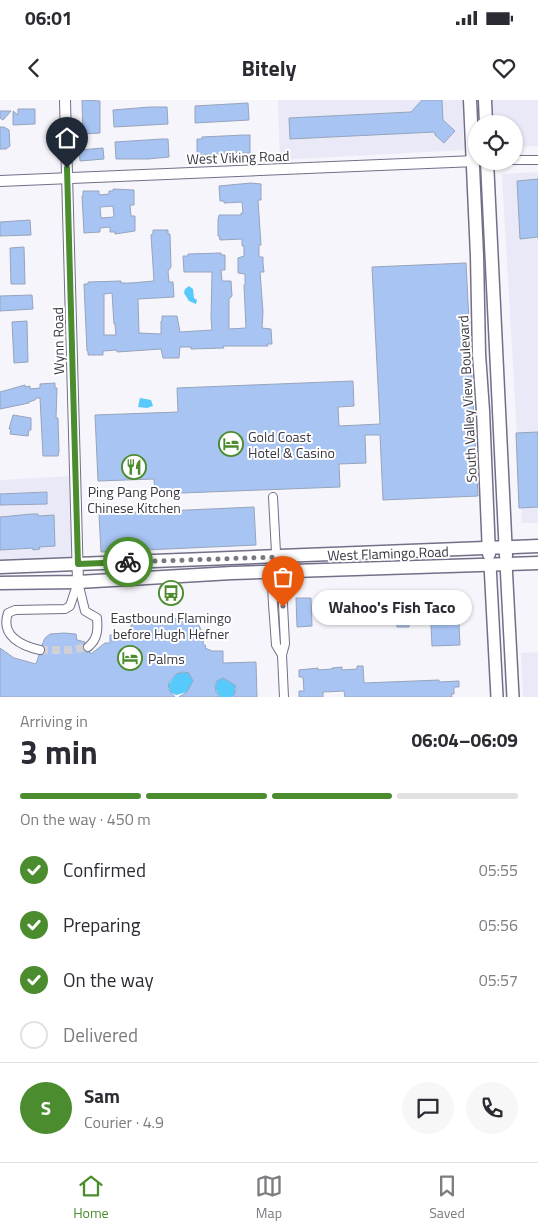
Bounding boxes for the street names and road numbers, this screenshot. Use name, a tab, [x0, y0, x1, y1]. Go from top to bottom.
street label: West Viking Road	[186, 145, 290, 169]
street label: Wynn Road	[47, 307, 69, 375]
street label: South Valley View Boulevard	[452, 315, 482, 483]
street label: West Flamingo Road	[327, 540, 449, 566]

